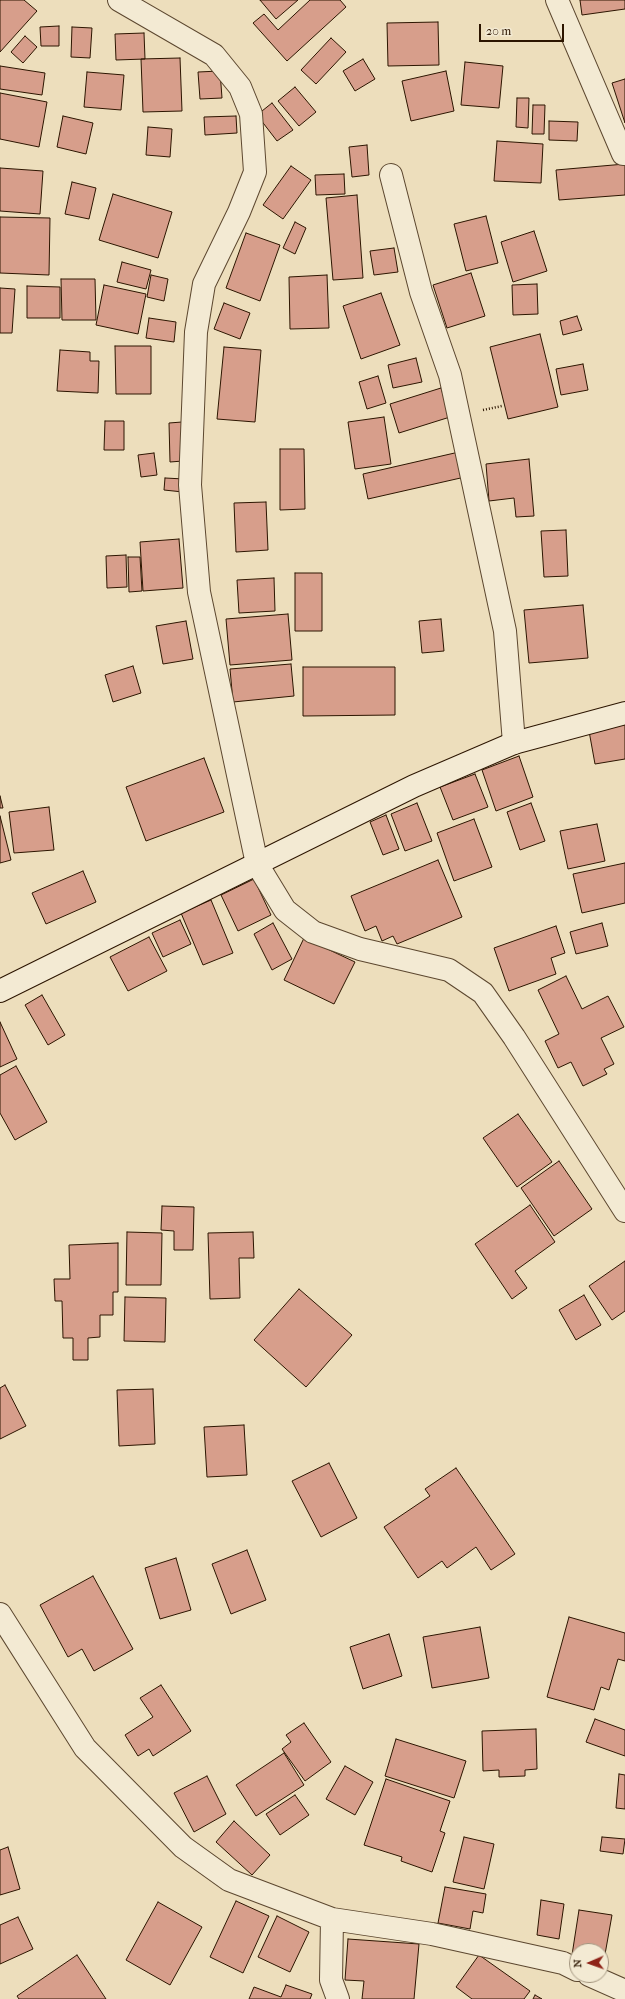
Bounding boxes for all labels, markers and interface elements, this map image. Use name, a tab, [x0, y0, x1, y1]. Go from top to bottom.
scale bar	[481, 16, 566, 42]
text: 20 m	[486, 24, 511, 38]
north arrow	[569, 1943, 609, 1983]
text: N	[571, 1959, 584, 1968]

